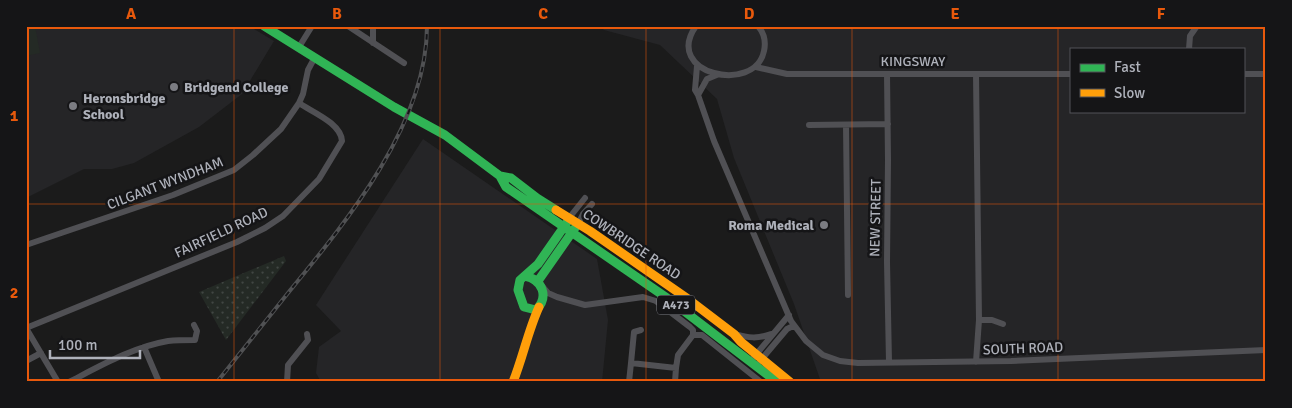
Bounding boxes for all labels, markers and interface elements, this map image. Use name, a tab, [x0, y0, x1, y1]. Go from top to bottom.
text: A	[126, 4, 137, 24]
text: B	[332, 4, 342, 24]
text: C	[538, 4, 548, 24]
text: D	[744, 4, 755, 24]
text: E	[950, 4, 960, 24]
text: F	[1157, 4, 1166, 24]
legend	[1070, 48, 1244, 112]
street label: KINGSWAY	[881, 53, 945, 70]
text: Fast	[1114, 58, 1141, 76]
place label: Bridgend College	[184, 79, 288, 96]
marker: Bridgend College	[168, 81, 180, 93]
text: Slow	[1114, 84, 1145, 102]
place label: Heronsbridge School	[83, 90, 166, 123]
marker: Heronsbridge School	[67, 100, 79, 112]
text: 1	[10, 106, 19, 126]
street label: CILGANT WYNDHAM	[105, 153, 226, 214]
street label: NEW STREET	[866, 179, 885, 257]
street label: FAIRFIELD ROAD	[172, 203, 271, 262]
street label: COWBRIDGE ROAD	[580, 205, 684, 283]
place label: Roma Medical	[728, 217, 815, 234]
marker: Roma Medical	[818, 219, 830, 231]
text: 2	[10, 283, 18, 303]
road number: A473	[657, 296, 695, 314]
scale bar	[50, 328, 140, 360]
text: 100 m	[58, 336, 98, 354]
street label: SOUTH ROAD	[982, 339, 1064, 358]

